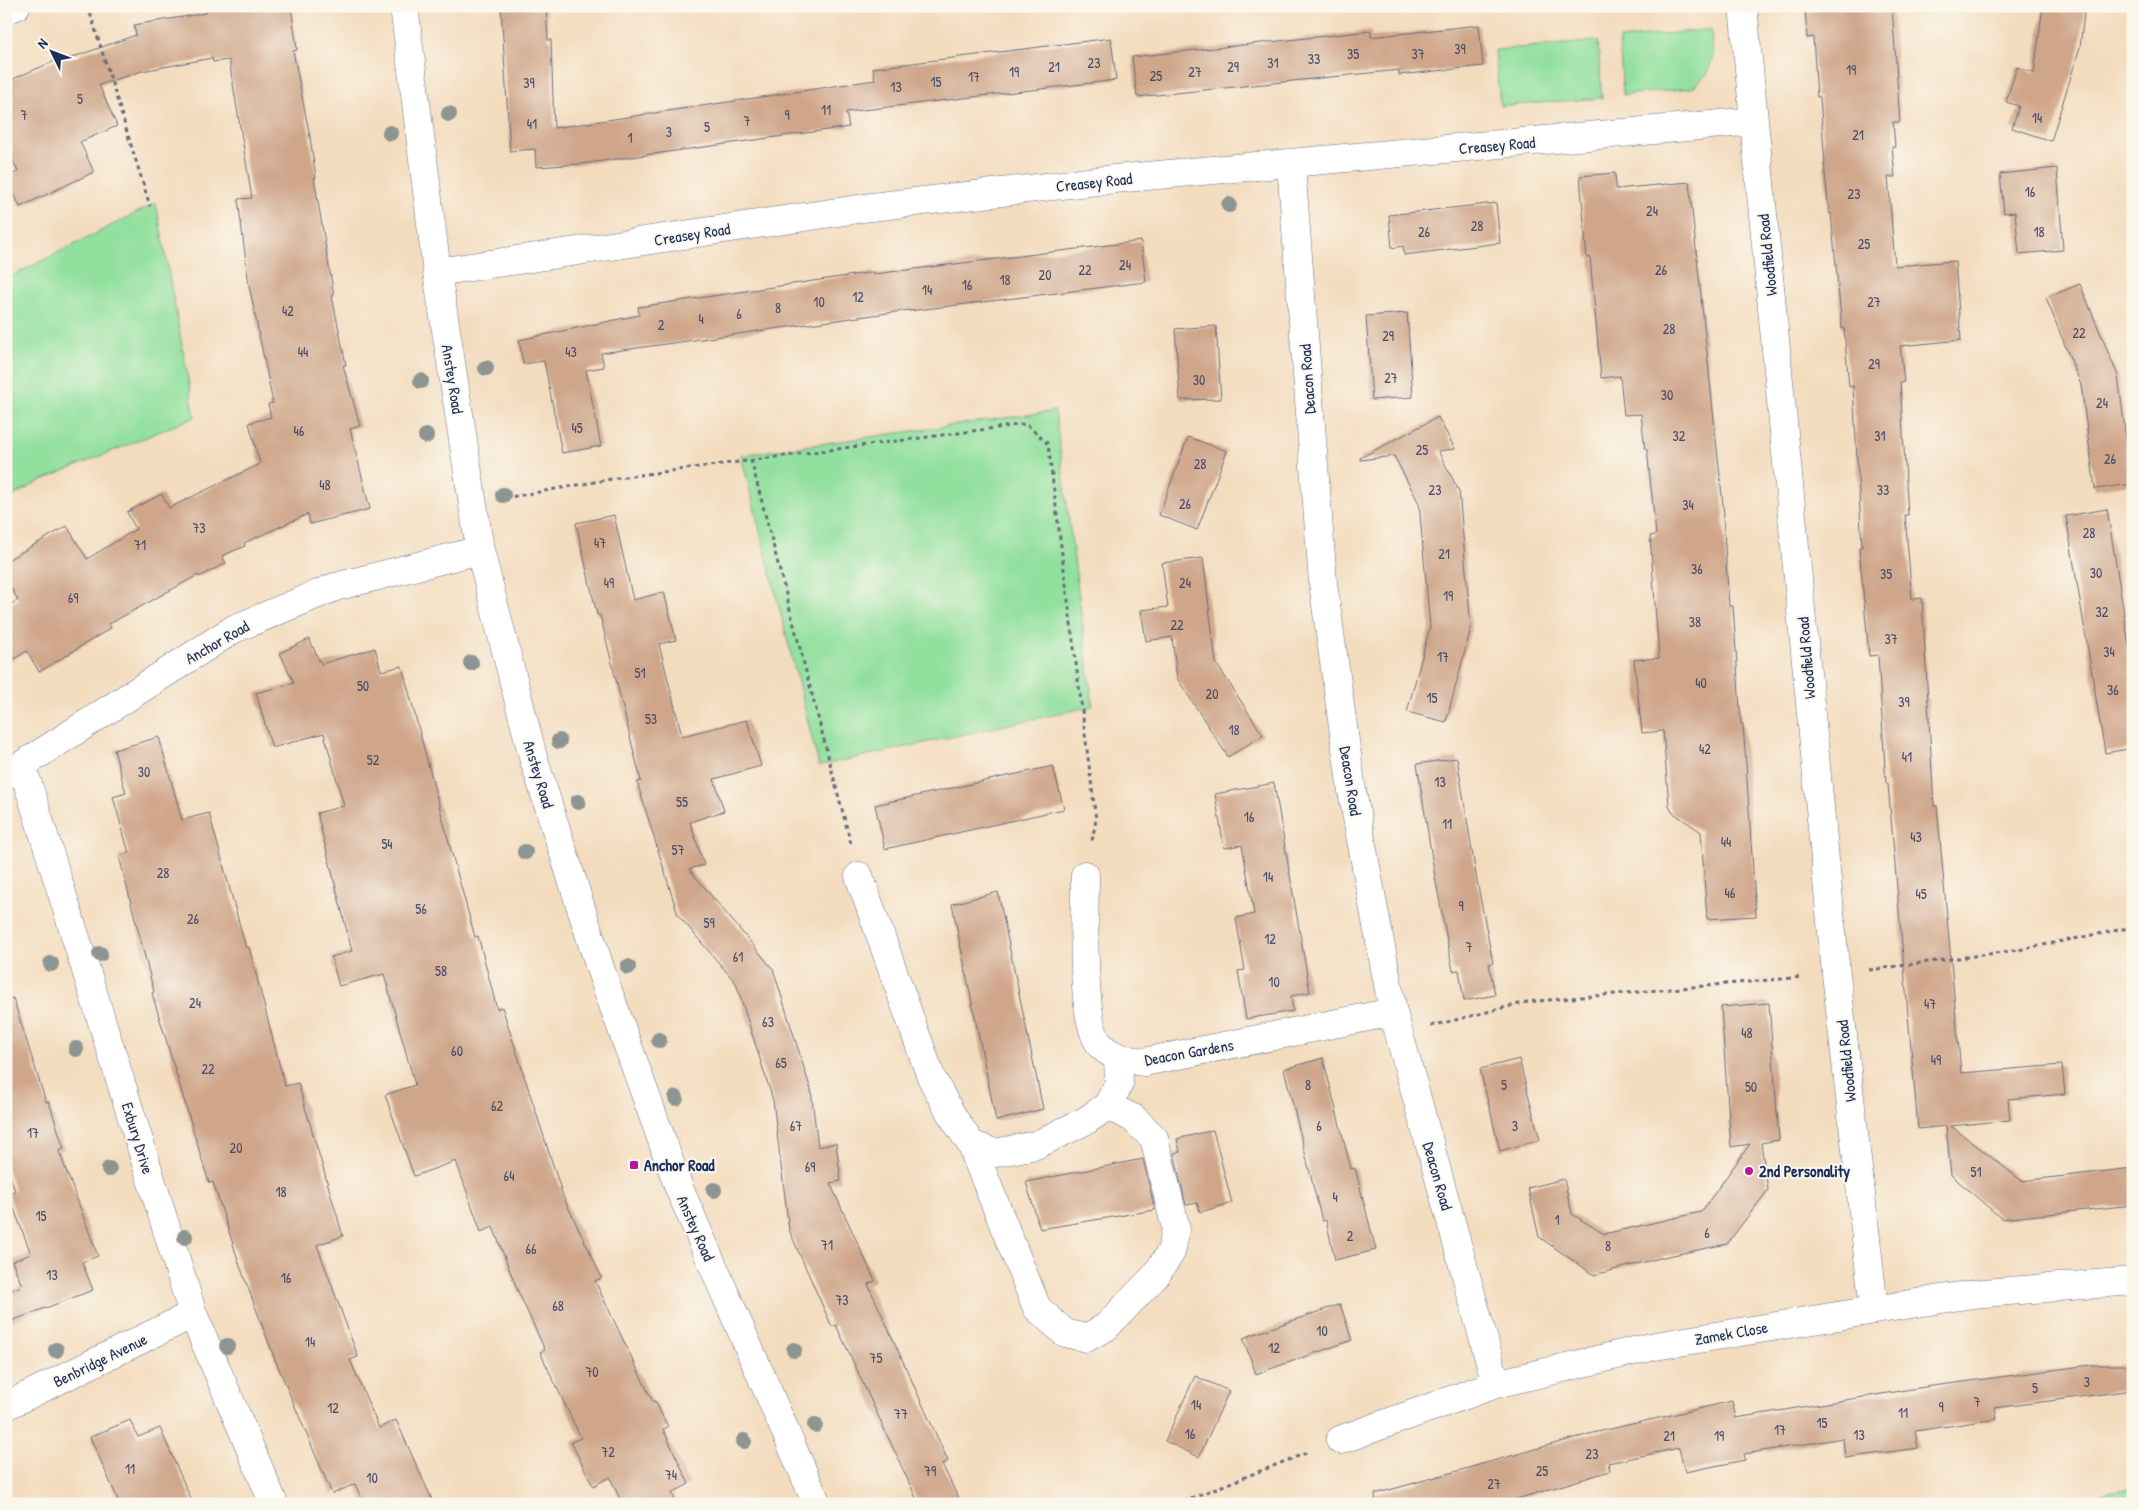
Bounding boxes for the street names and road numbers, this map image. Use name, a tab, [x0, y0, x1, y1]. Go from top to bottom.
street label: Creasey Road	[1458, 131, 1536, 159]
street label: Creasey Road	[1055, 167, 1133, 197]
street label: Woodfield Road	[1752, 213, 1782, 297]
street label: Creasey Road	[652, 217, 732, 251]
street label: Anstey Road	[437, 343, 469, 415]
street label: Deacon Road	[1294, 343, 1320, 415]
street label: Anchor Road	[181, 615, 253, 669]
street label: Woodfield Road	[1791, 616, 1821, 700]
street label: Anstey Road	[518, 737, 560, 811]
street label: Deacon Road	[1335, 745, 1367, 817]
street label: Woodfield Road	[1831, 1019, 1861, 1103]
street label: Deacon Gardens	[1143, 1033, 1235, 1071]
street label: Exbury Drive	[117, 1099, 160, 1177]
street label: Deacon Road	[1418, 1139, 1458, 1213]
street label: Anstey Road	[672, 1192, 720, 1264]
street label: Zamek Close	[1693, 1316, 1770, 1350]
street label: Benbridge Avenue	[49, 1327, 151, 1392]

